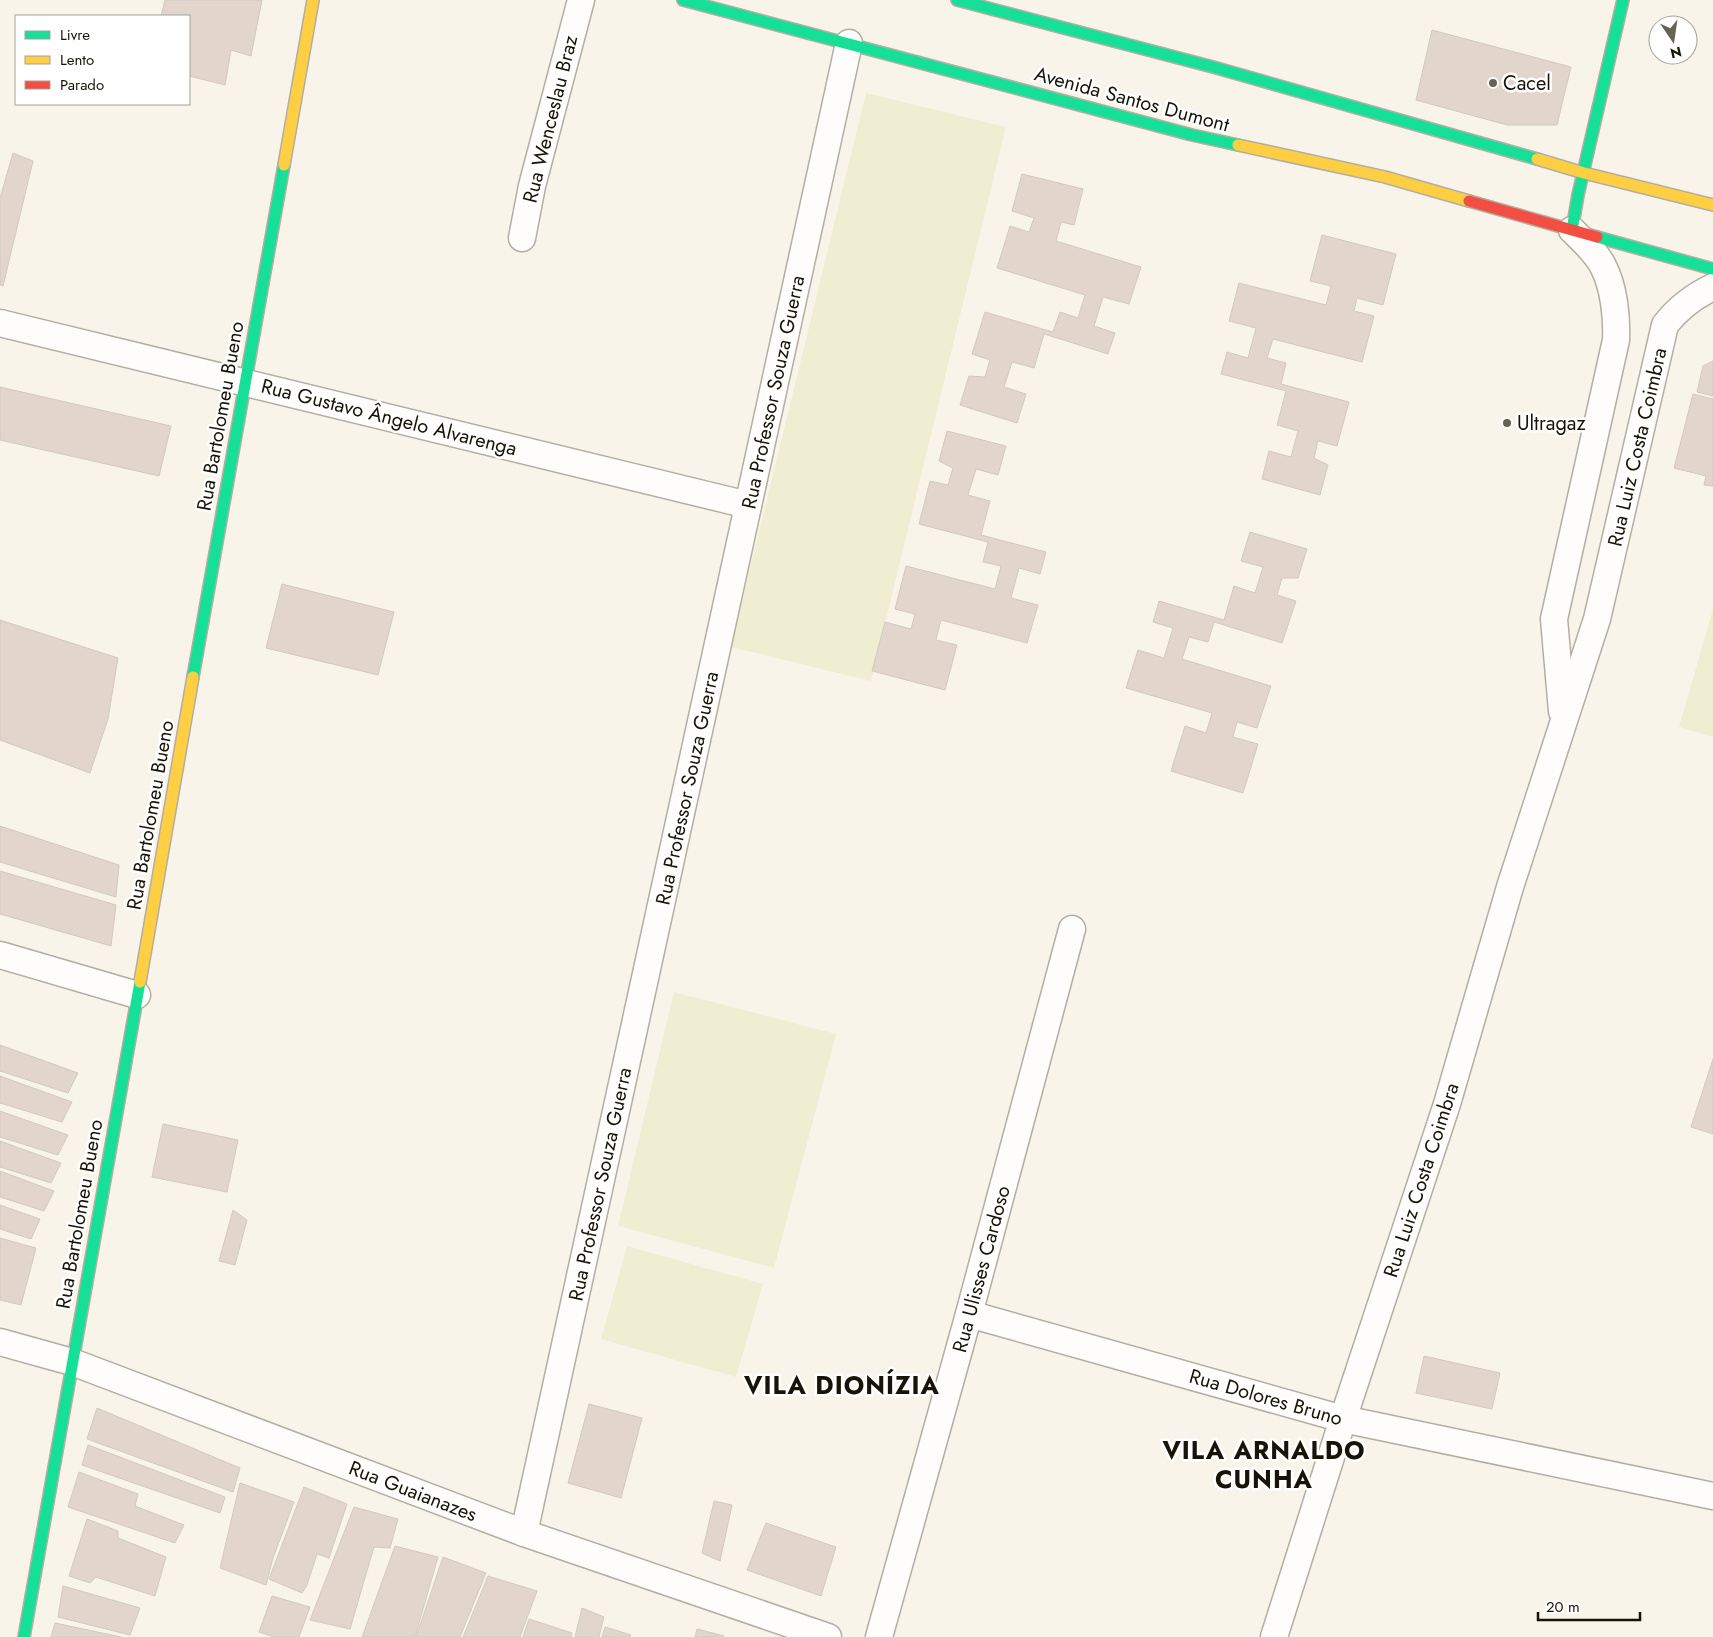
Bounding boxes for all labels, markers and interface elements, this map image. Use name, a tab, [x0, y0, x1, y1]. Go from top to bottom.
legend	[15, 15, 190, 105]
north arrow	[1648, 15, 1698, 65]
text: Livre	[60, 24, 90, 46]
street label: Rua Wenceslau Braz	[516, 32, 585, 206]
text: N	[1668, 42, 1684, 64]
text: Lento	[60, 49, 94, 71]
street label: Avenida Santos Dumont	[1031, 60, 1233, 139]
place label: Cacel	[1503, 69, 1551, 98]
text: Parado	[60, 74, 104, 96]
marker: Cacel	[1487, 77, 1499, 89]
street label: Rua Professor Souza Guerra	[735, 273, 812, 512]
street label: Rua Bartolomeu Bueno	[190, 319, 251, 513]
street label: Rua Luiz Costa Coimbra	[1600, 345, 1674, 549]
street label: Rua Gustavo Ângelo Alvarenga	[258, 372, 520, 463]
place label: Ultragaz	[1517, 409, 1586, 438]
marker: Ultragaz	[1501, 417, 1513, 429]
street label: Rua Professor Souza Guerra	[649, 669, 726, 908]
street label: Rua Bartolomeu Bueno	[120, 718, 181, 912]
street label: Rua Professor Souza Guerra	[562, 1065, 639, 1304]
street label: Rua Luiz Costa Coimbra	[1376, 1079, 1467, 1281]
street label: Rua Bartolomeu Bueno	[49, 1117, 110, 1311]
street label: Rua Ulisses Cardoso	[945, 1182, 1018, 1356]
street label: Rua Dolores Bruno	[1186, 1362, 1346, 1433]
district label: VILA DIONÍZIA	[743, 1367, 940, 1403]
district label: VILA ARNALDO CUNHA	[1161, 1432, 1366, 1497]
street label: Rua Guaianazes	[345, 1454, 481, 1529]
scale bar	[1538, 1590, 1640, 1622]
text: 20 m	[1546, 1596, 1580, 1618]

